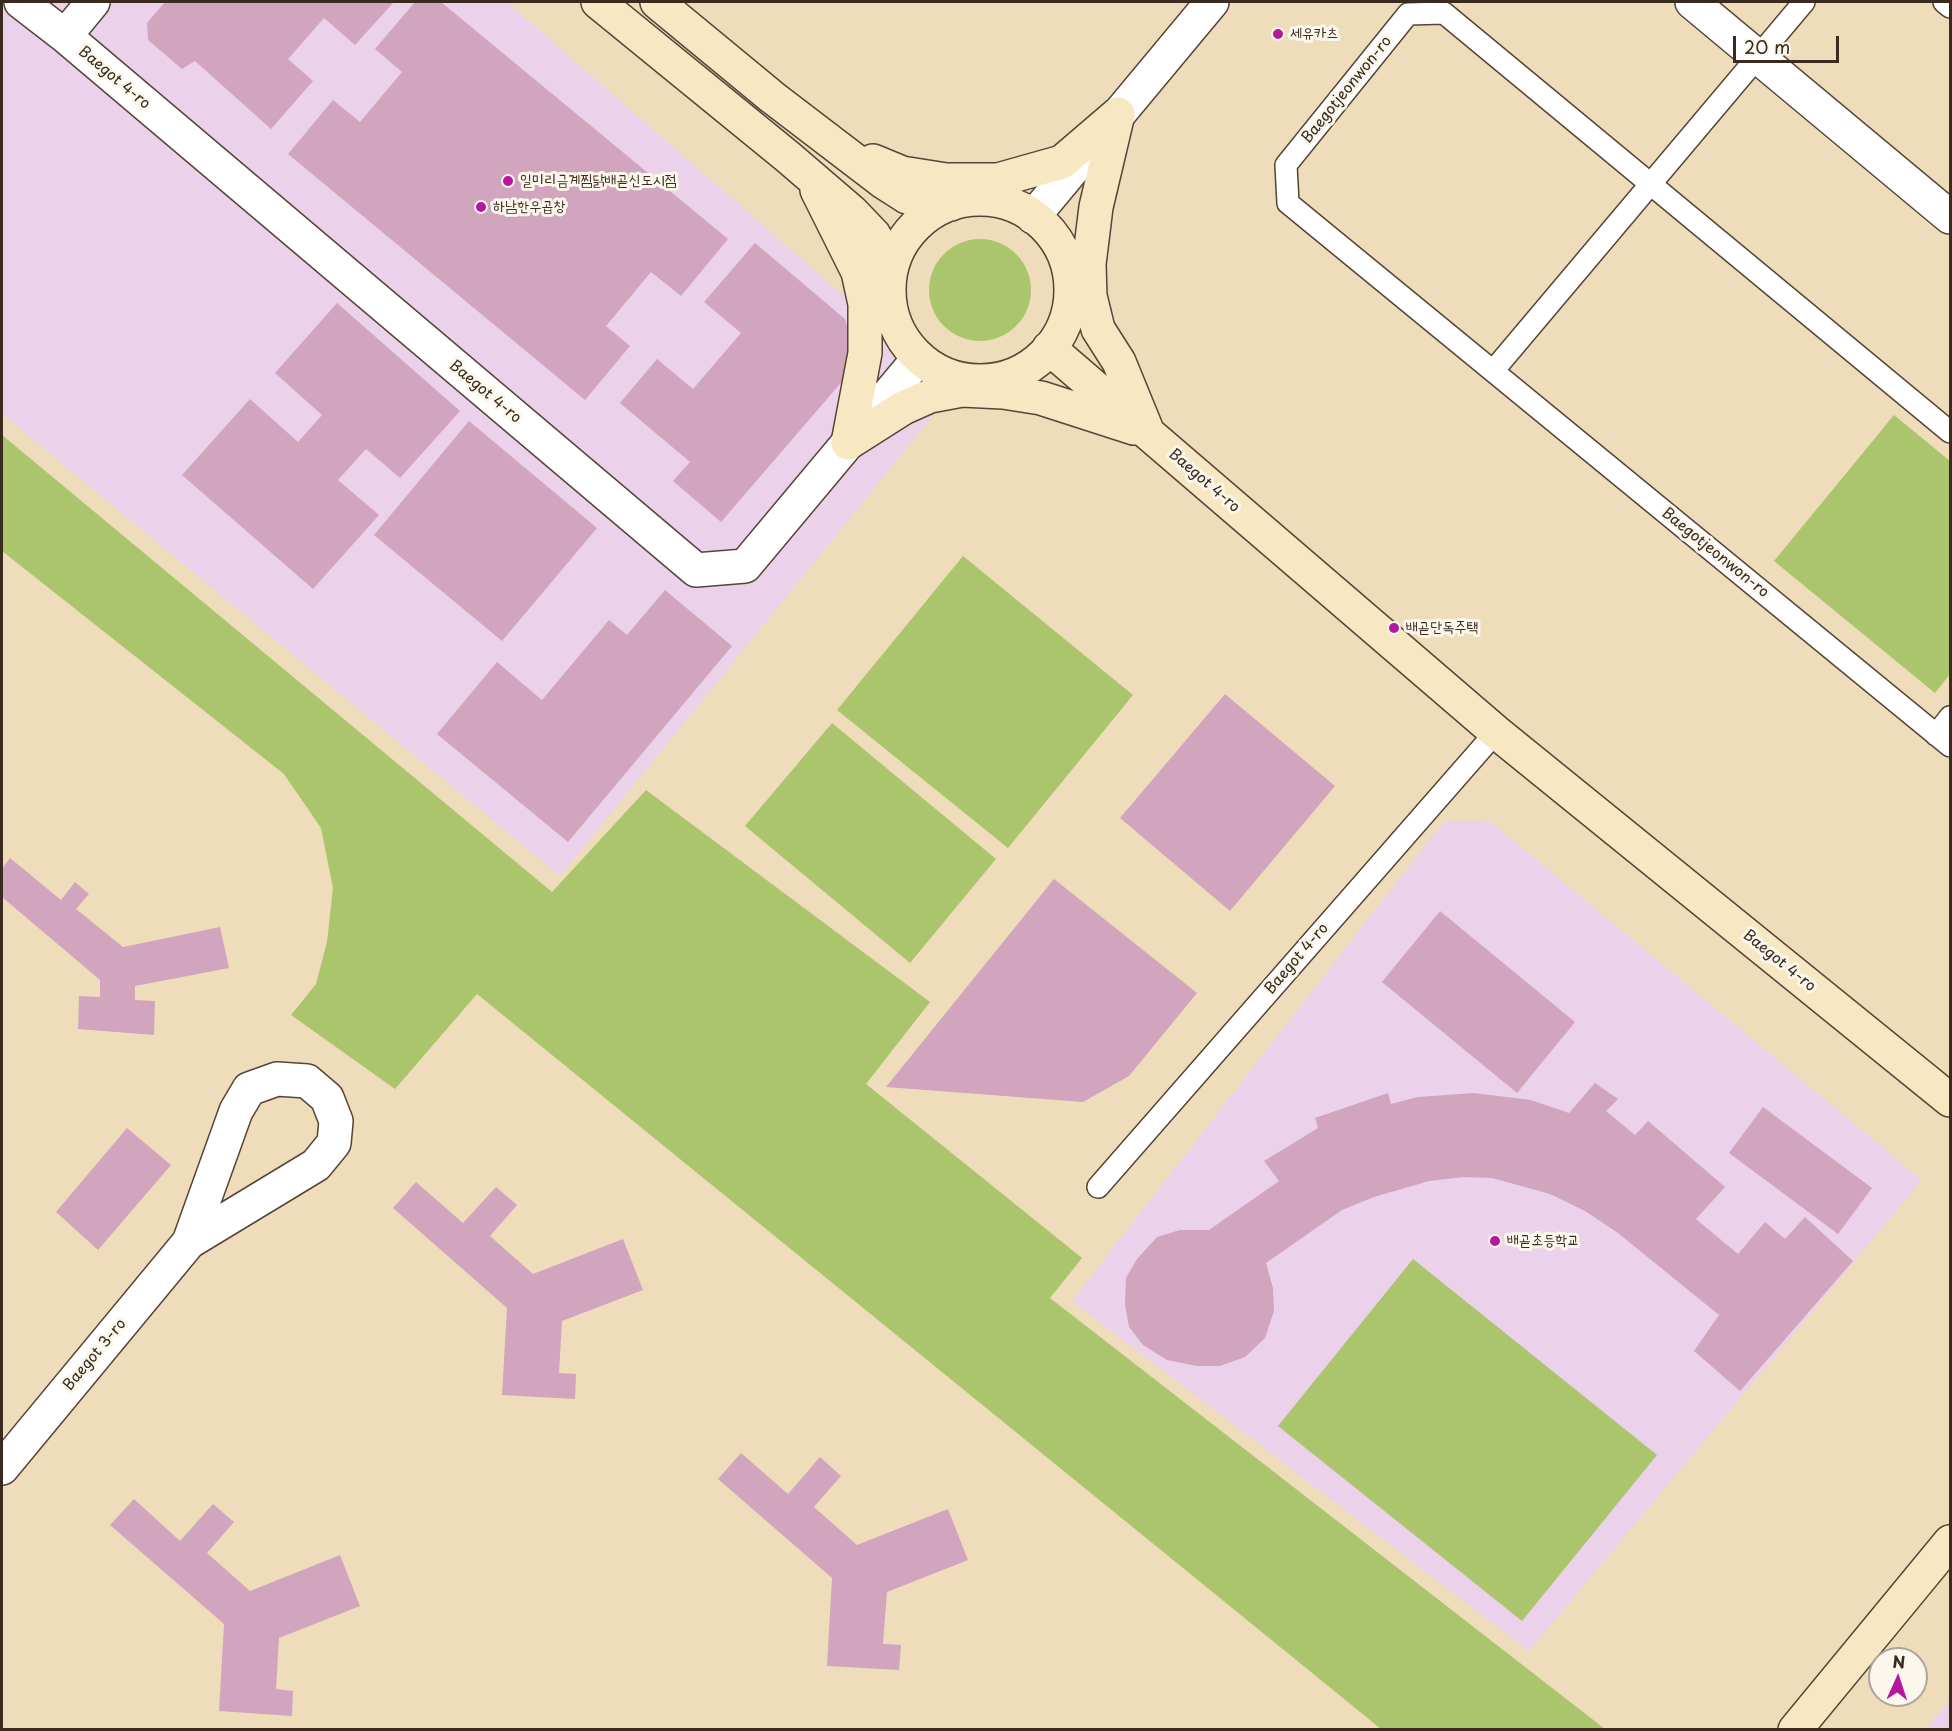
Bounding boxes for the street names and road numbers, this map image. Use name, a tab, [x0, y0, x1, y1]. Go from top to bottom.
street label: Baegotjeonwon-ro	[1298, 33, 1396, 147]
street label: Baegot 4-ro	[74, 43, 154, 113]
street label: Baegot 4-ro	[445, 357, 525, 427]
street label: Baegot 4-ro	[1165, 445, 1243, 517]
street label: Baegotjeonwon-ro	[1658, 504, 1772, 602]
street label: Baegot 4-ro	[1261, 920, 1333, 998]
street label: Baegot 4-ro	[1739, 926, 1819, 996]
street label: Baegot 3-ro	[60, 1315, 130, 1395]

